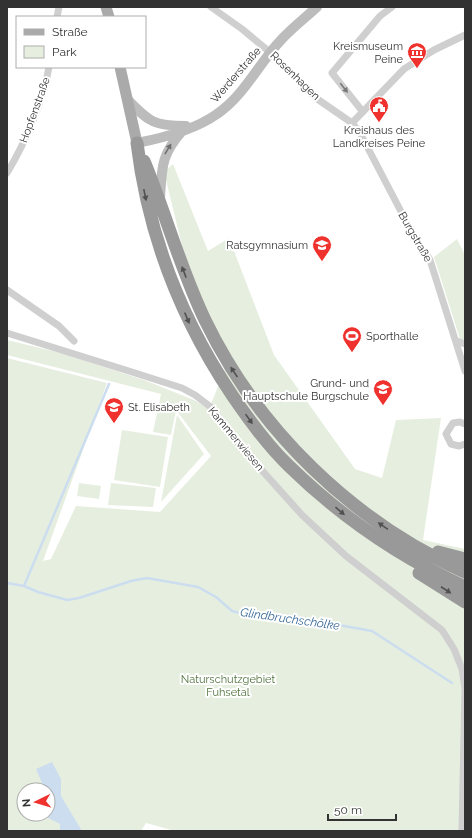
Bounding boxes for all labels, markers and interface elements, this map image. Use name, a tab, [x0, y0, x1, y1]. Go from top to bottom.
legend	[16, 16, 146, 68]
text: Straße	[52, 25, 88, 39]
place label: Kreismuseum Peine	[333, 40, 404, 66]
museum icon: Kreismuseum Peine	[406, 41, 428, 69]
street label: Werderstraße	[208, 44, 264, 105]
text: Park	[52, 45, 77, 59]
street label: Rosenhagen	[268, 49, 322, 103]
street label: Hopfenstraße	[17, 75, 53, 145]
one-way arrow	[340, 83, 348, 94]
public building icon: Kreishaus des Landkreises Peine	[368, 95, 390, 123]
place label: Kreishaus des Landkreises Peine	[333, 124, 426, 150]
one-way arrow	[165, 143, 172, 155]
one-way arrow	[143, 189, 149, 201]
street label: Burgstraße	[395, 210, 435, 265]
school or university icon: Ratsgymnasium	[311, 234, 333, 262]
place label: Ratsgymnasium	[226, 239, 308, 252]
one-way arrow	[180, 265, 186, 277]
one-way arrow	[185, 312, 191, 324]
sports icon: Sporthalle	[341, 325, 363, 353]
place label: Sporthalle	[366, 330, 419, 343]
one-way arrow	[231, 366, 238, 378]
place label: Grund- und Hauptschule Burgschule	[243, 377, 370, 403]
school or university icon: Grund- und Hauptschule Burgschule	[372, 378, 394, 406]
school or university icon: St. Elisabeth	[103, 396, 125, 424]
place label: St. Elisabeth	[128, 401, 190, 414]
street label: Kammerwiesen	[205, 404, 267, 474]
one-way arrow	[245, 414, 253, 424]
one-way arrow	[335, 506, 345, 515]
one-way arrow	[378, 522, 389, 530]
one-way arrow	[441, 586, 452, 594]
water label: Glindbruchschölke	[239, 605, 341, 633]
park label: Naturschutzgebiet Fuhsetal	[181, 673, 275, 699]
north arrow	[16, 782, 56, 822]
scale bar	[328, 796, 396, 822]
text: N	[20, 798, 33, 808]
text: 50 m	[334, 803, 362, 817]

